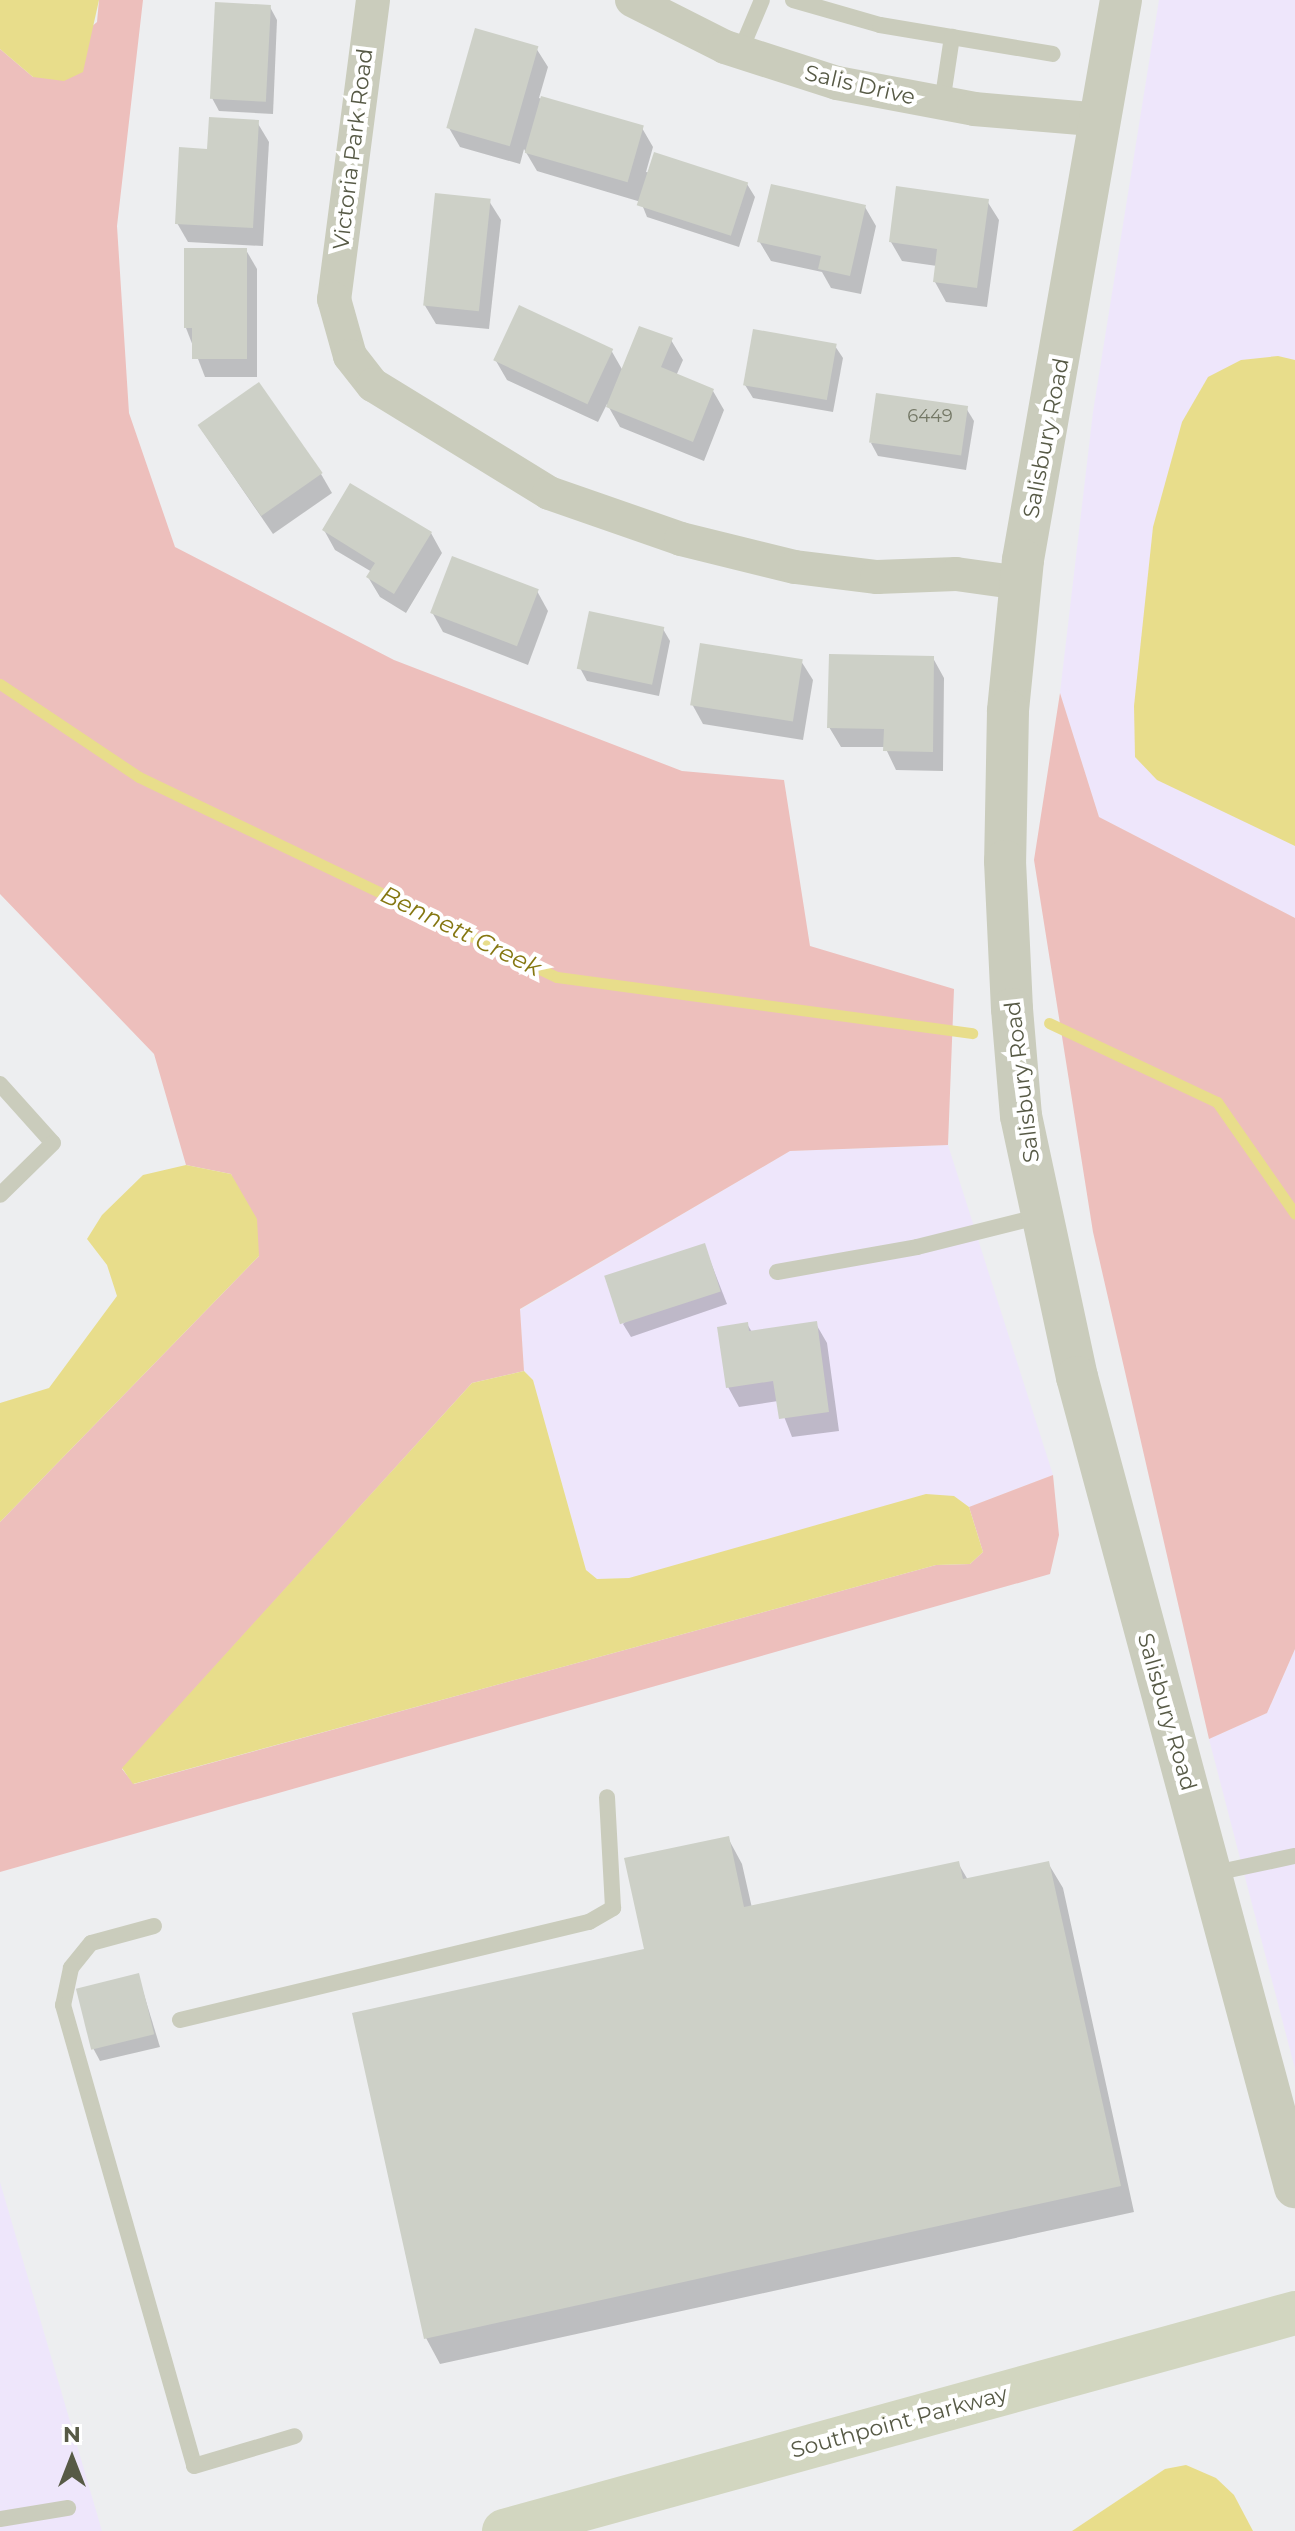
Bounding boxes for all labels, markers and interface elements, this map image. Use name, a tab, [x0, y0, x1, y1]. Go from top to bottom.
street label: Victoria Park Road	[328, 47, 378, 251]
street label: Salis Drive	[802, 59, 918, 111]
street label: Salisbury Road	[1018, 356, 1074, 520]
house number: 6449	[907, 405, 953, 427]
water label: Bennett Creek	[376, 880, 546, 982]
street label: Salisbury Road	[999, 1000, 1045, 1164]
street label: Salisbury Road	[1132, 1630, 1202, 1794]
street label: Southpoint Parkway	[788, 2380, 1010, 2464]
north arrow	[32, 2419, 112, 2499]
text: N	[63, 2421, 81, 2448]

